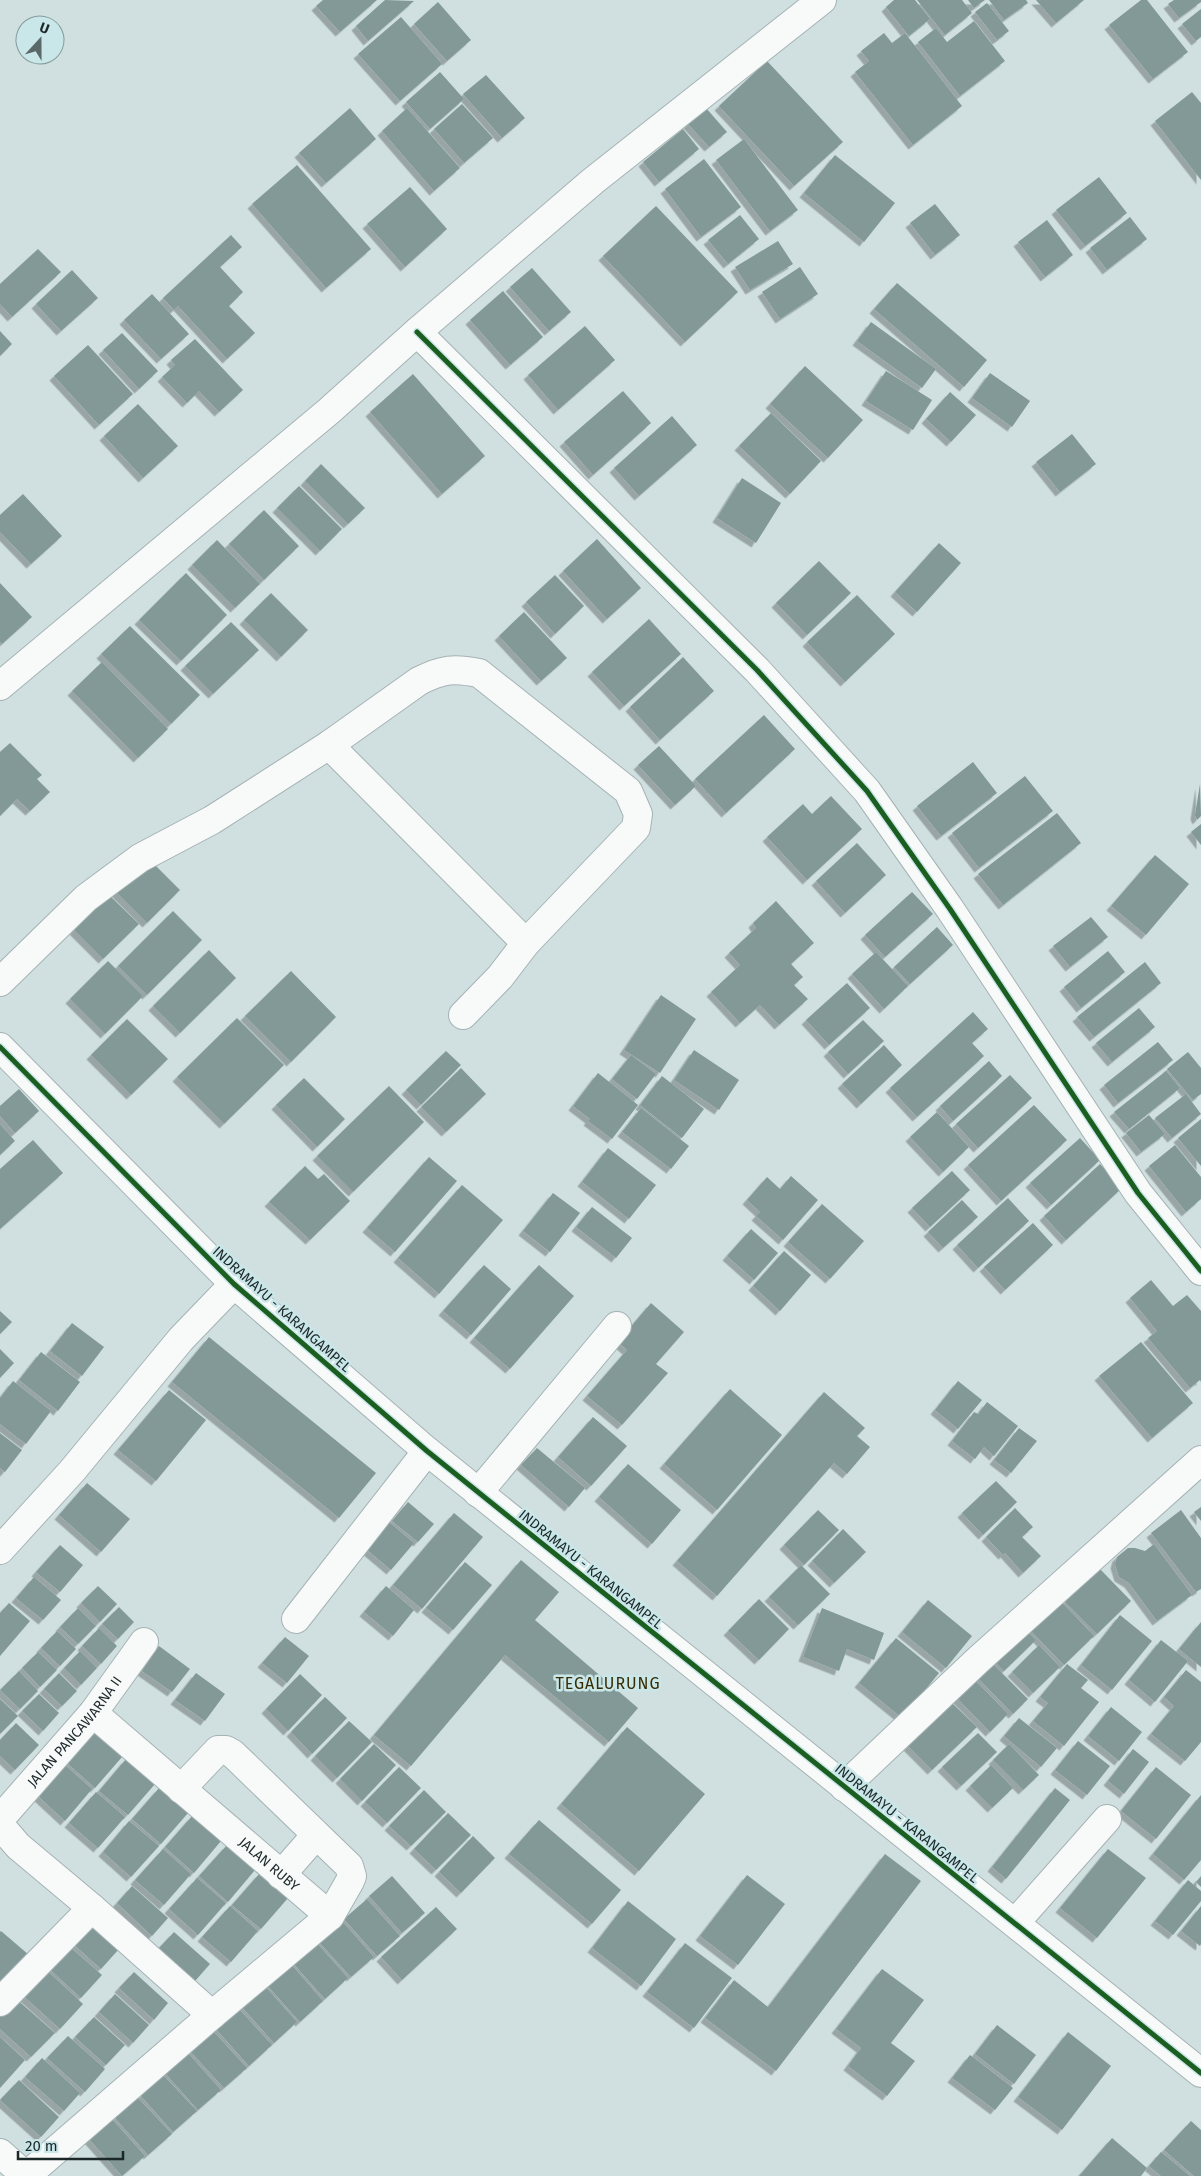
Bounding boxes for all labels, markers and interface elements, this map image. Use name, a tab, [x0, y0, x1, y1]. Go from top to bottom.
north arrow	[15, 15, 65, 65]
text: U	[37, 19, 52, 38]
street label: INDRAMAYU - KARANGAMPEL	[209, 1243, 354, 1376]
street label: INDRAMAYU - KARANGAMPEL	[515, 1506, 666, 1633]
street label: JALAN PANCAWARNA II	[24, 1673, 126, 1791]
district label: TEGALURUNG	[555, 1674, 661, 1693]
street label: INDRAMAYU - KARANGAMPEL	[831, 1760, 982, 1887]
street label: JALAN RUBY	[235, 1834, 303, 1895]
scale bar	[18, 2128, 122, 2160]
text: 20 m	[25, 2137, 58, 2155]

